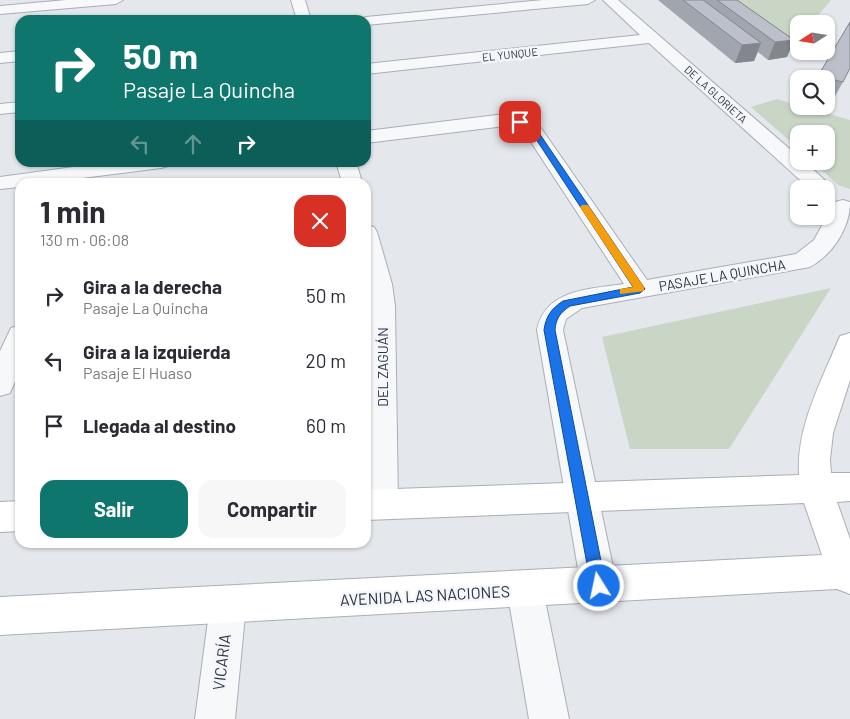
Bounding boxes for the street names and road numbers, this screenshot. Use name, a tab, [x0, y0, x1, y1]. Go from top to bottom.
street label: EL YUNQUE	[481, 45, 539, 63]
street label: DE LA GLORIETA	[682, 63, 750, 126]
street label: PASAJE LA QUINCHA	[657, 255, 787, 295]
street label: DEL ZAGUÁN	[374, 327, 391, 407]
street label: AVENIDA LAS NACIONES	[339, 581, 511, 609]
street label: VICARÍA	[208, 632, 234, 691]

